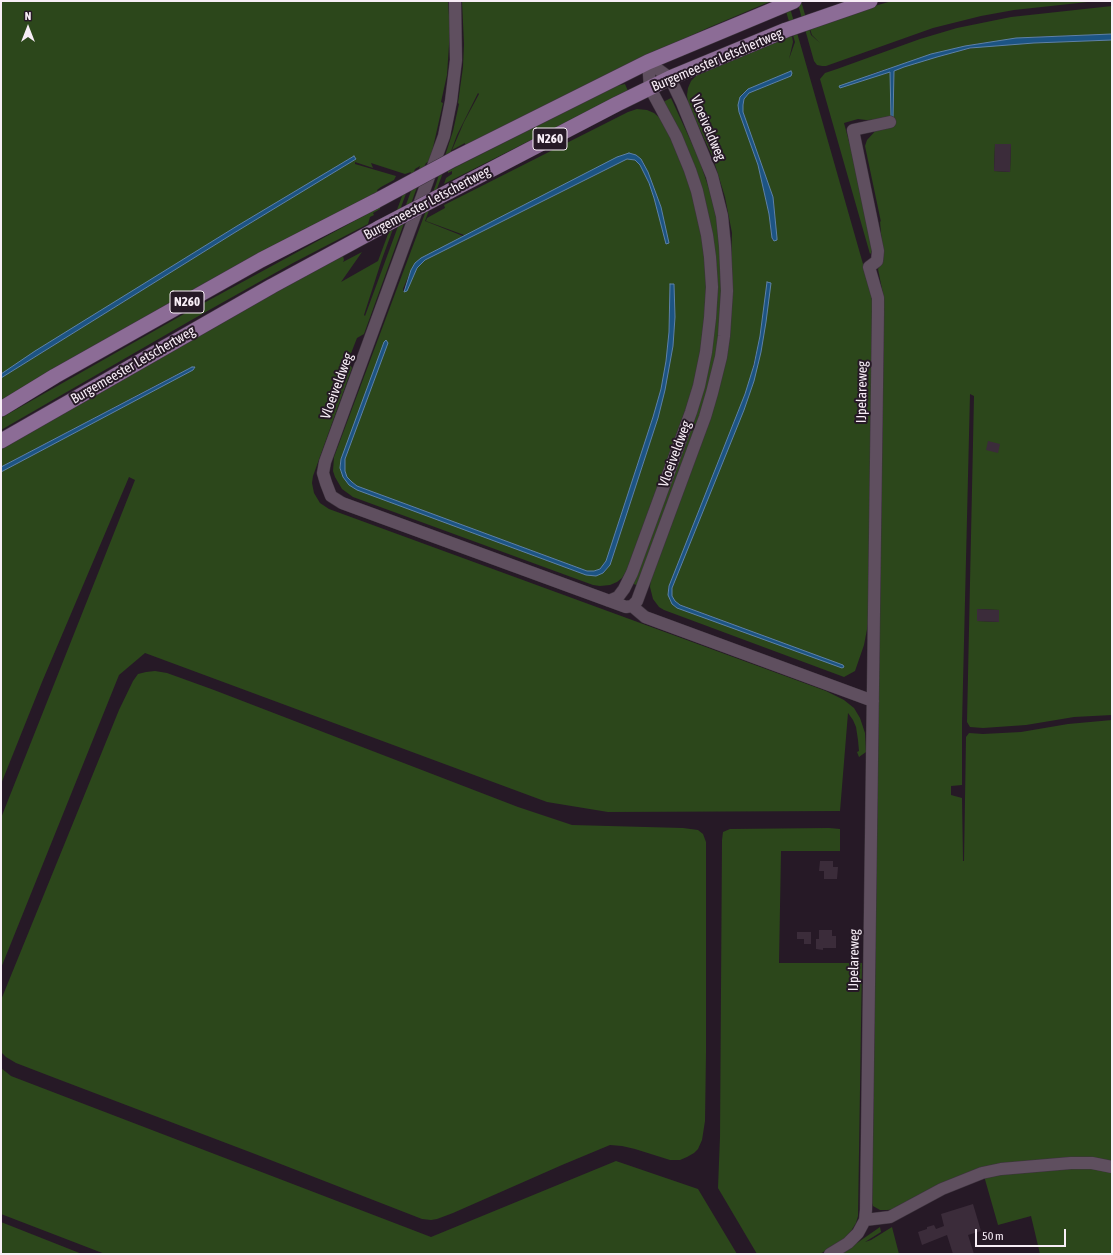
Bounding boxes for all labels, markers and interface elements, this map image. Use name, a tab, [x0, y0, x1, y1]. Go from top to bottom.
north arrow	[8, 8, 48, 48]
text: N	[25, 10, 31, 22]
street label: Burgemeester Letschertweg	[649, 25, 785, 95]
street label: Vloeiveldweg	[687, 93, 729, 163]
road number: N260	[533, 128, 567, 150]
street label: Burgemeester Letschertweg	[361, 163, 493, 243]
road number: N260	[170, 291, 204, 313]
street label: Burgemeester Letschertweg	[68, 323, 198, 407]
street label: Vloeiveldweg	[317, 351, 357, 421]
street label: IJpelareweg	[853, 361, 871, 423]
street label: Vloeiveldweg	[655, 419, 695, 489]
street label: IJpelareweg	[845, 929, 863, 991]
scale bar	[977, 1221, 1068, 1247]
text: 50 m	[982, 1229, 1004, 1243]

